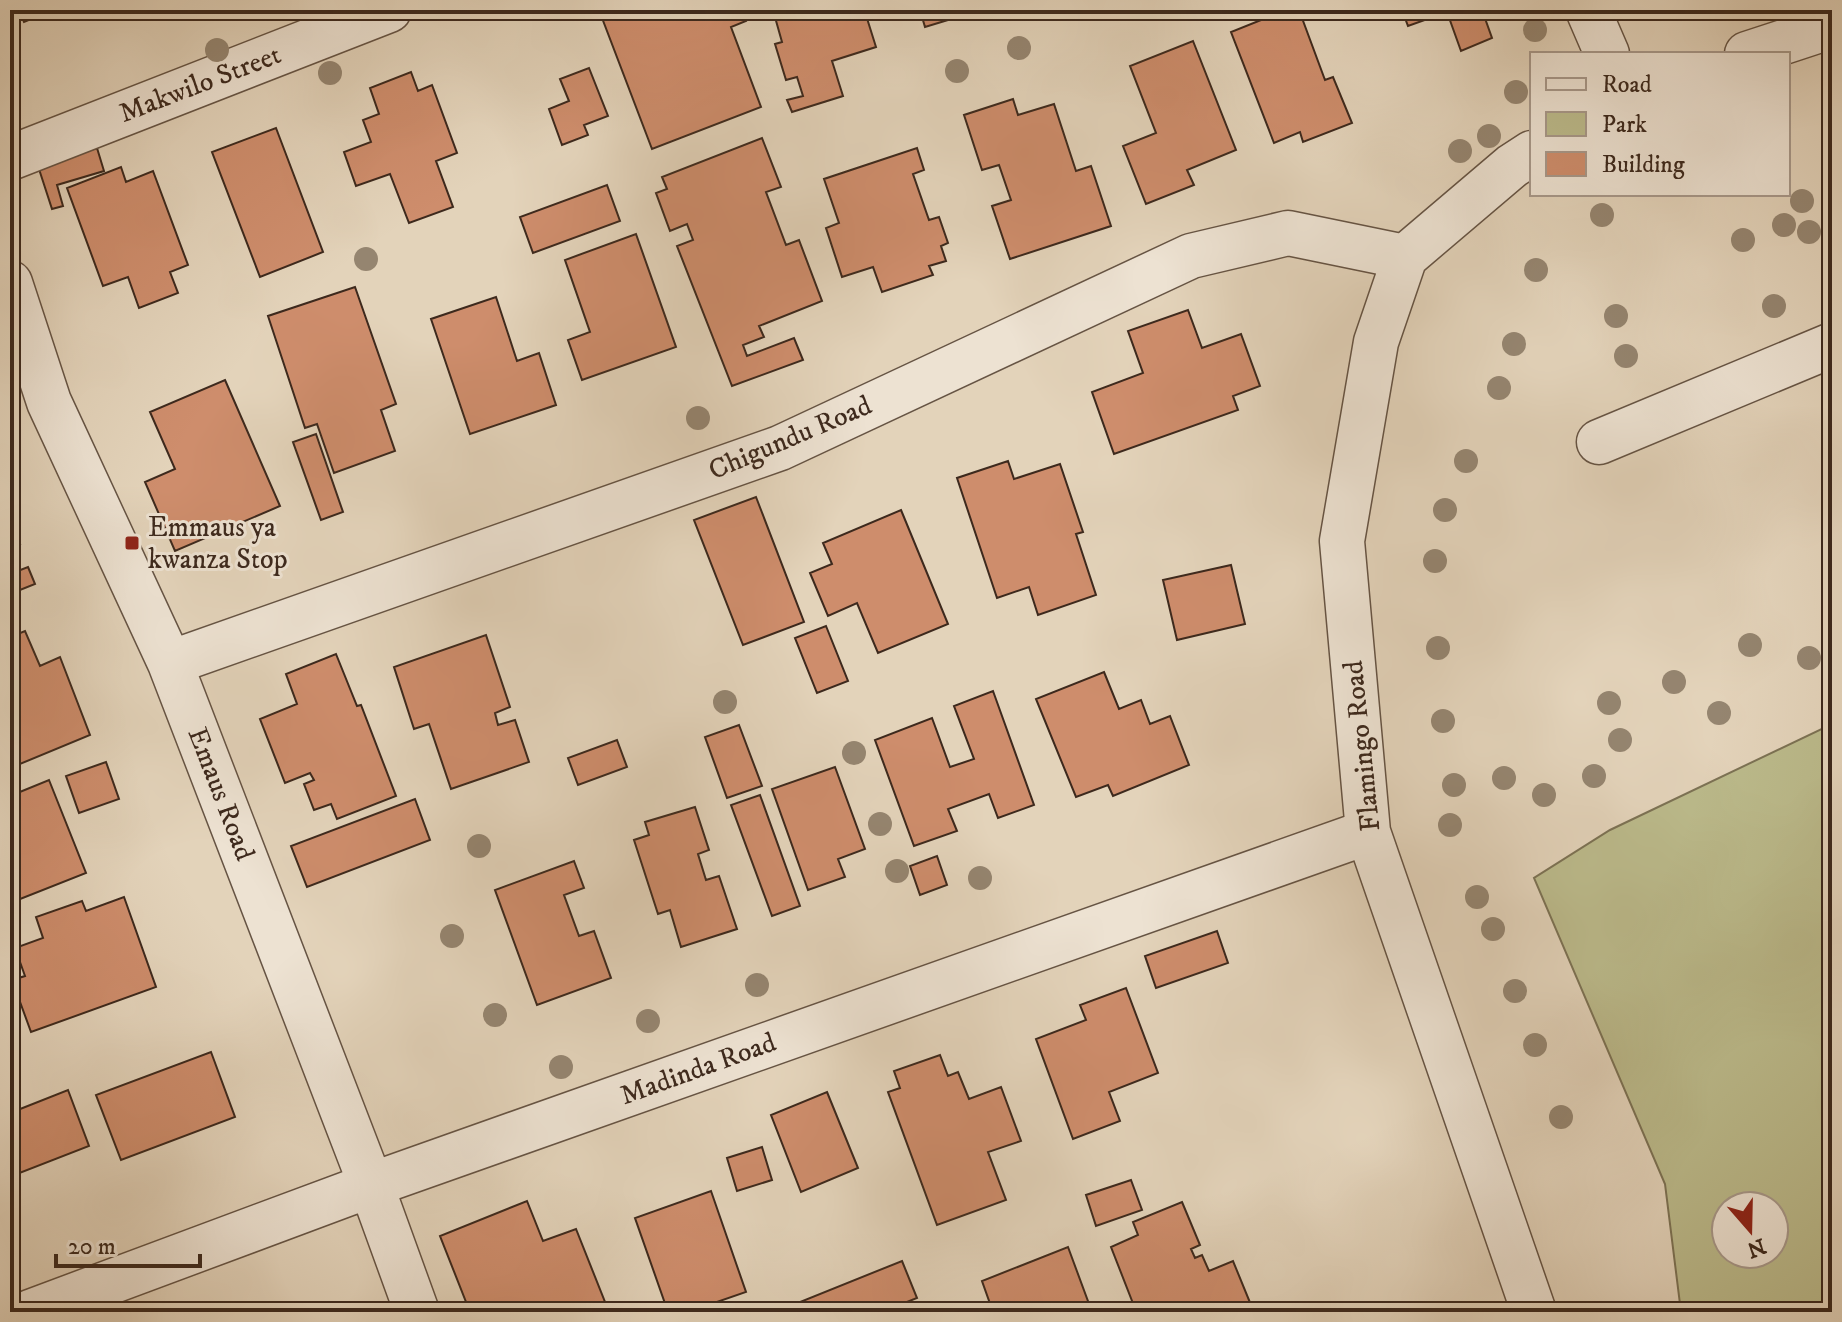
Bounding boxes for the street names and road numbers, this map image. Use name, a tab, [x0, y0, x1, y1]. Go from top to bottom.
street label: Makwilo Street	[114, 37, 286, 131]
street label: Chigundu Road	[703, 388, 877, 488]
street label: Flamingo Road	[1336, 659, 1388, 833]
street label: Emaus Road	[180, 723, 262, 865]
street label: Madinda Road	[615, 1025, 781, 1113]

